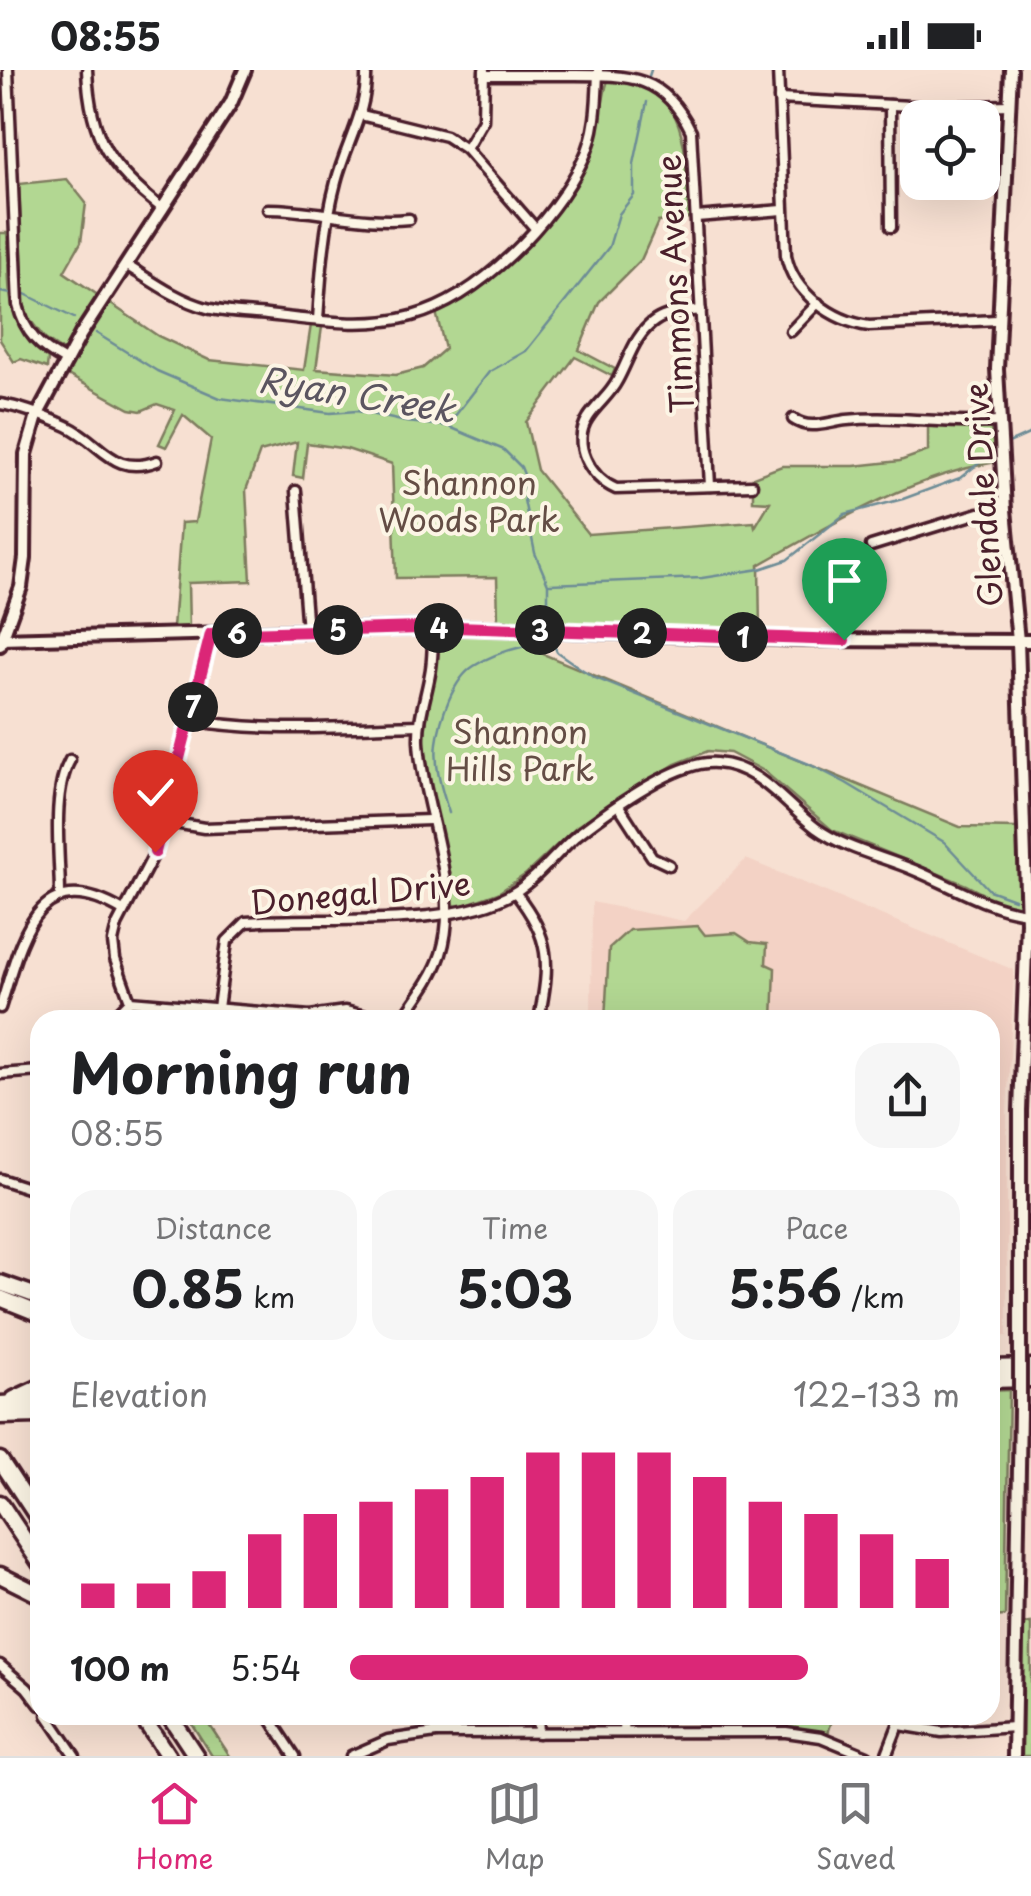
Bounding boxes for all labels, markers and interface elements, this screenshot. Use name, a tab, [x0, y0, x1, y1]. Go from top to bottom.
text: 08:55	[50, 7, 161, 64]
map controls	[900, 100, 1000, 200]
button: locate	[900, 100, 1000, 200]
street label: Timmons Avenue	[643, 153, 705, 415]
water label: Ryan Creek	[255, 351, 461, 435]
street label: Glendale Drive	[950, 381, 1014, 609]
park label: Shannon Woods Park	[378, 458, 560, 543]
pin	[802, 538, 887, 641]
icon: arrive	[817, 553, 872, 608]
pin: 4	[414, 603, 464, 653]
pin: 5	[313, 605, 363, 655]
pin: 3	[515, 605, 565, 655]
text: 4	[429, 606, 449, 649]
pin: 6	[212, 608, 262, 658]
text: 5	[329, 608, 347, 651]
text: 3	[531, 608, 549, 651]
pin: 2	[617, 608, 667, 658]
text: 6	[227, 611, 247, 654]
text: 2	[632, 611, 652, 654]
pin: 1	[718, 612, 768, 662]
text: 1	[736, 615, 750, 658]
pin: 7	[168, 682, 218, 732]
text: 7	[185, 685, 201, 728]
park label: Shannon Hills Park	[446, 707, 594, 792]
pin	[113, 750, 198, 853]
icon: check	[128, 765, 183, 820]
street label: Donegal Drive	[248, 858, 472, 926]
text: Morning run	[70, 1030, 412, 1113]
button: share	[855, 1043, 960, 1148]
text: 08:55	[70, 1109, 164, 1157]
text: Distance	[155, 1206, 272, 1249]
text: Time	[482, 1206, 548, 1249]
text: Pace	[785, 1206, 848, 1249]
text: 0.85	[131, 1249, 244, 1325]
text: 5:03	[457, 1249, 573, 1325]
text: 5:56	[729, 1249, 842, 1325]
text: km	[244, 1275, 295, 1318]
text: /km	[842, 1275, 905, 1318]
text: Elevation	[70, 1370, 208, 1418]
text: 122–133 m	[793, 1370, 960, 1418]
text: 100 m	[70, 1644, 170, 1692]
text: 5:54	[230, 1644, 301, 1692]
tab: Home	[136, 1776, 213, 1879]
tab: Map	[485, 1776, 545, 1879]
tab: Saved	[816, 1776, 895, 1879]

